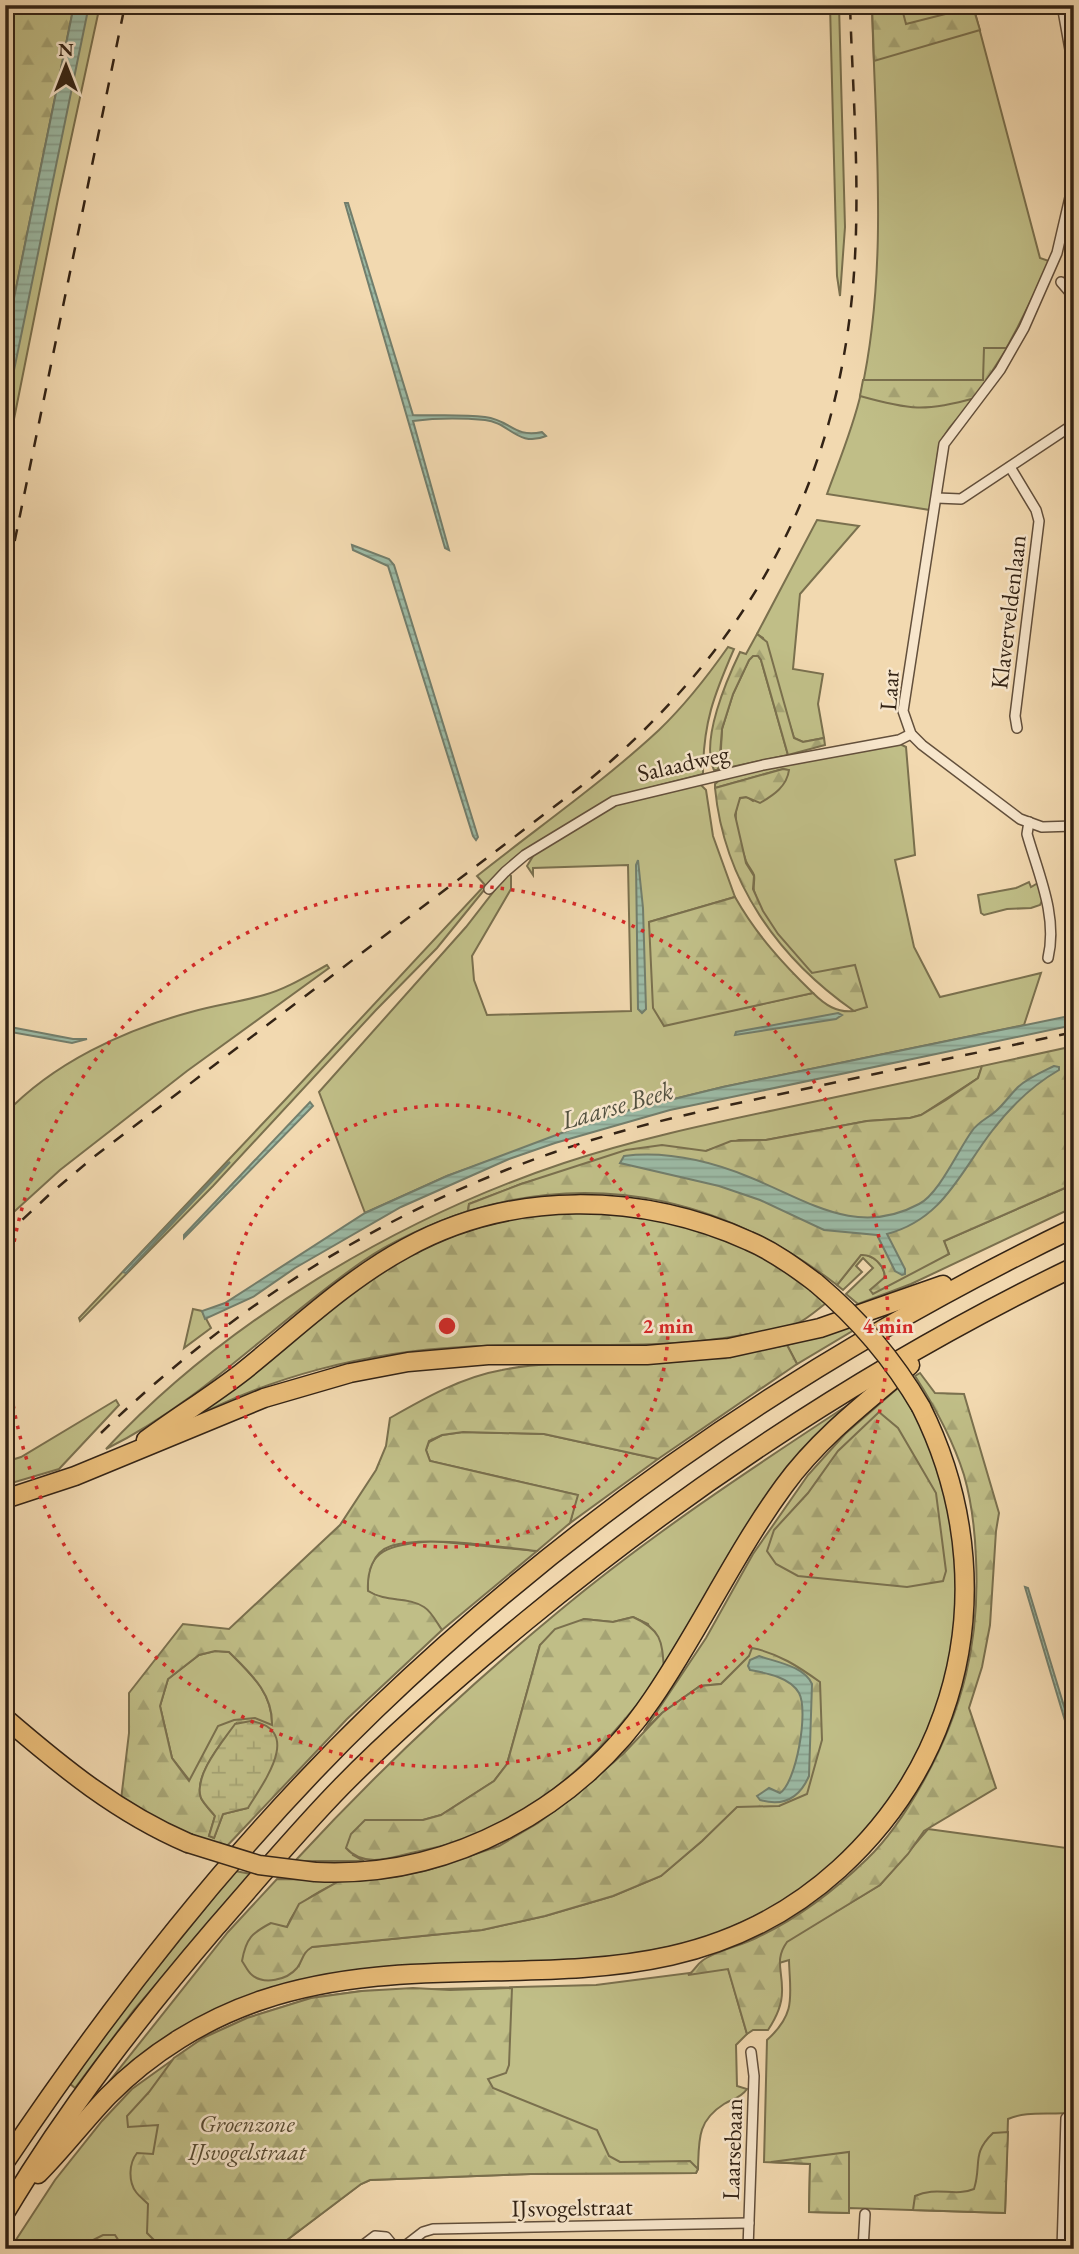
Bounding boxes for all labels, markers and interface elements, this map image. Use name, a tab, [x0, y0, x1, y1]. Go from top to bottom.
north arrow	[32, 32, 102, 102]
text: N	[58, 37, 74, 62]
street label: Klaverveldenlaan	[983, 533, 1033, 691]
street label: Laar	[872, 668, 906, 712]
street label: Salaadweg	[634, 737, 733, 789]
water label: Laarse Beek	[556, 1073, 677, 1137]
text: 2 min	[642, 1312, 694, 1339]
text: 4 min	[862, 1312, 914, 1339]
centre of rings	[435, 1314, 459, 1338]
street label: Laarsebaan	[715, 2097, 749, 2201]
park label: Groenzone IJsvogelstraat	[187, 2108, 307, 2167]
street label: IJsvogelstraat	[511, 2190, 633, 2224]

